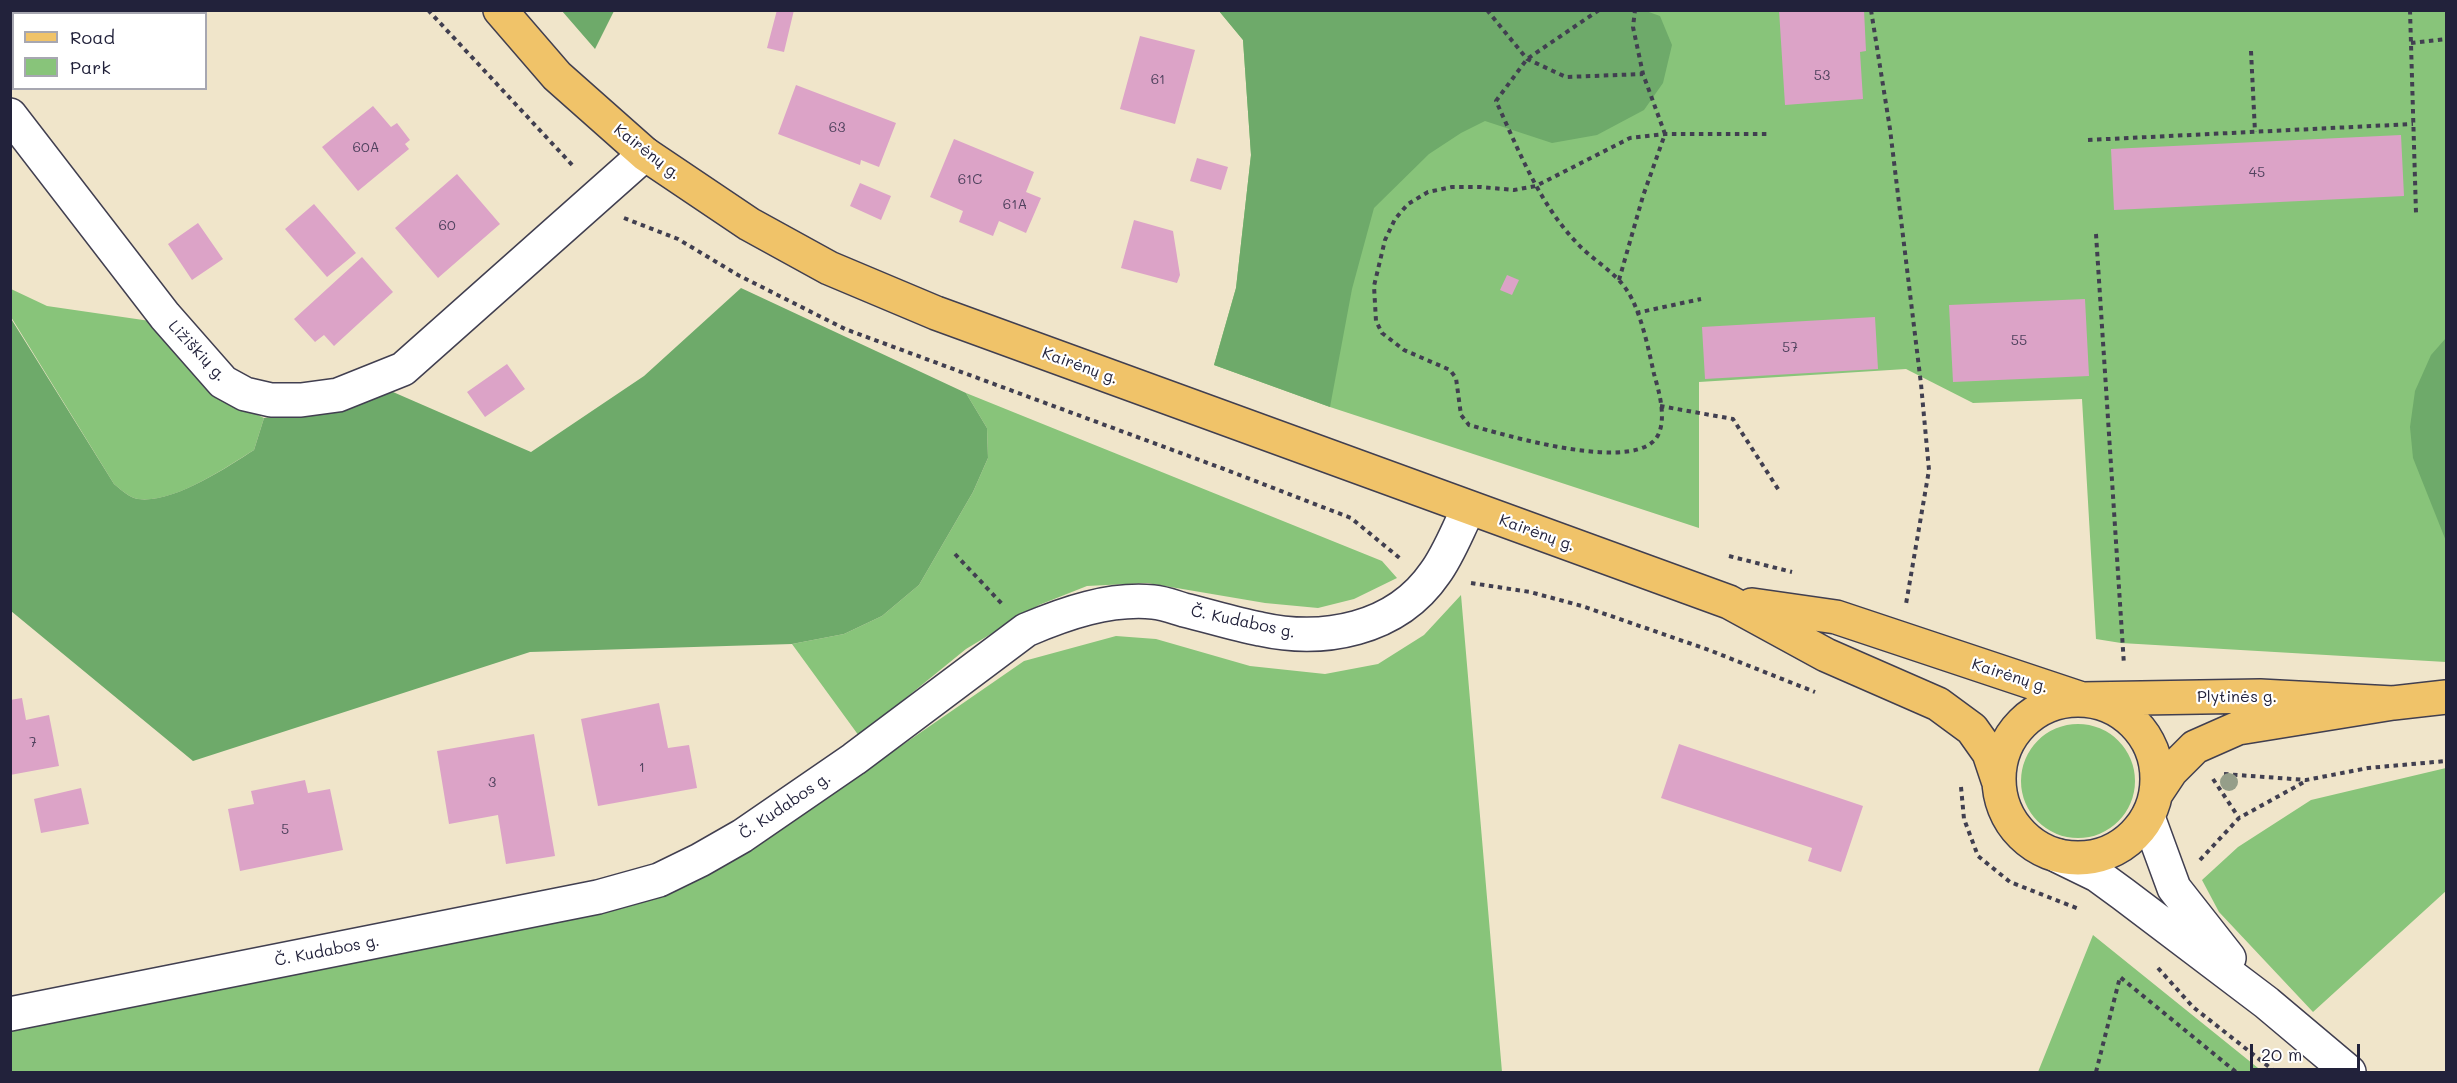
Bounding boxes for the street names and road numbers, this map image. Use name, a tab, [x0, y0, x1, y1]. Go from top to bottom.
street label: Kairėnų g.	[610, 120, 684, 184]
street label: Ližiškių g.	[164, 317, 230, 385]
street label: Kairėnų g.	[1039, 343, 1121, 389]
street label: Kairėnų g.	[1496, 510, 1578, 556]
street label: Č. Kudabos g.	[1189, 602, 1297, 642]
street label: Kairėnų g.	[1969, 655, 2051, 697]
street label: Plytinės g.	[2197, 687, 2277, 707]
street label: Č. Kudabos g.	[736, 768, 834, 844]
street label: Č. Kudabos g.	[273, 931, 381, 971]

